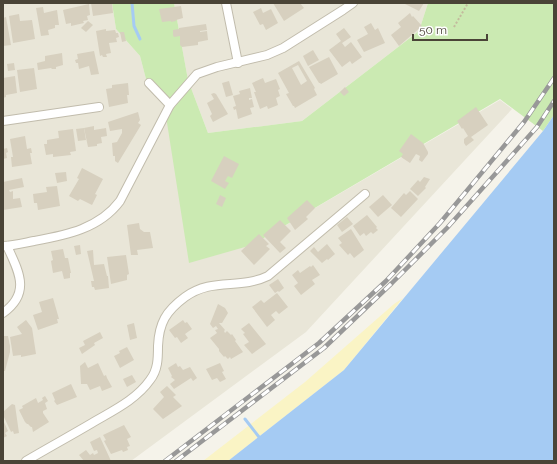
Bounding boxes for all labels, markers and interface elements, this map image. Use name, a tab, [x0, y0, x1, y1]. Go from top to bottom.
scale bar	[413, 16, 487, 42]
text: 50 m	[419, 23, 447, 37]

